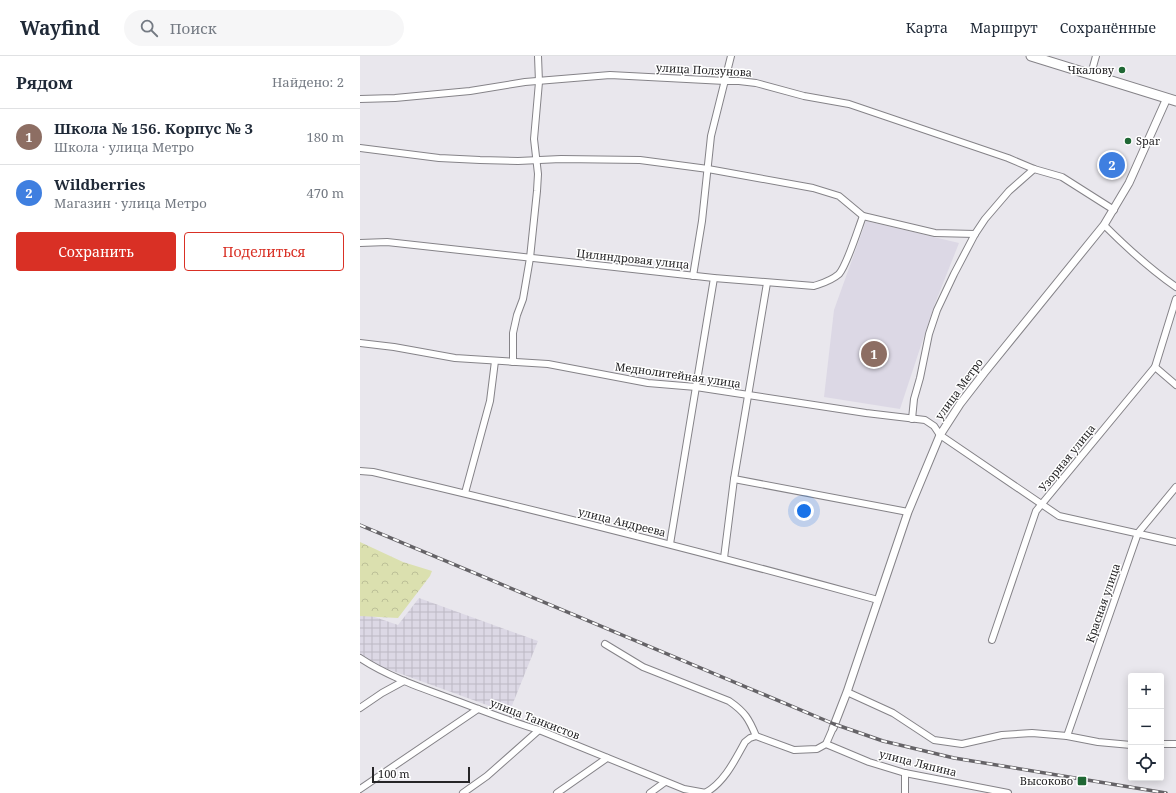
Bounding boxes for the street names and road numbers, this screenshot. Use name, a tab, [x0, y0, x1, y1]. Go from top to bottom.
street label: улица Ползунова	[656, 59, 752, 80]
street label: Цилиндровая улица	[576, 245, 690, 272]
street label: улица Метро	[931, 355, 986, 422]
street label: Меднолитейная улица	[614, 358, 742, 391]
street label: Узорная улица	[1035, 421, 1098, 494]
street label: улица Андреева	[577, 503, 668, 540]
street label: Красная улица	[1082, 561, 1123, 645]
street label: улица Танкистов	[488, 695, 582, 743]
street label: улица Ляпина	[878, 746, 958, 779]

